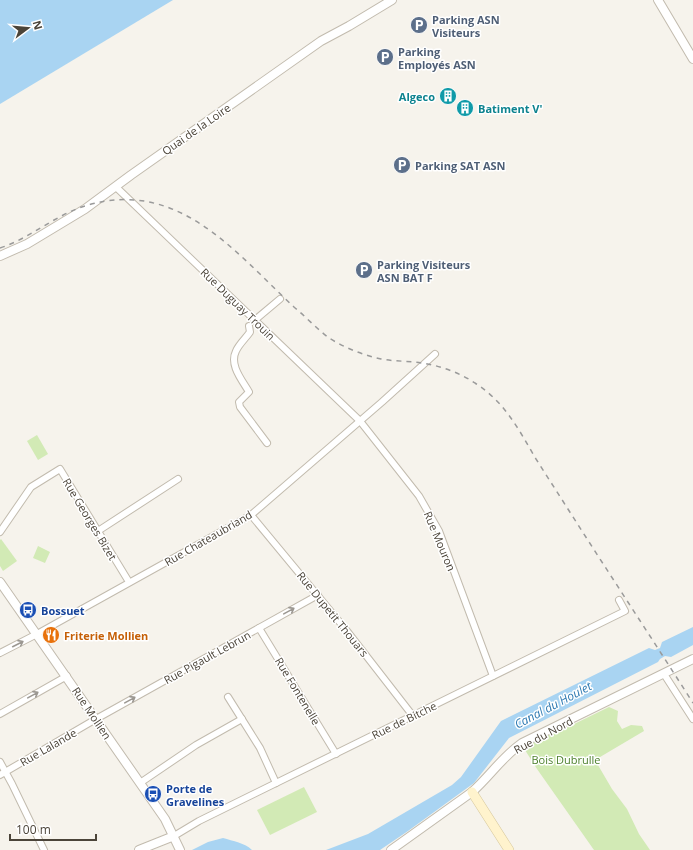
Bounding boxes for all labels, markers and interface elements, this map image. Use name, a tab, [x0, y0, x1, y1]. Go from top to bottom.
north arrow	[8, 8, 48, 48]
place label: Parking ASN Visiteurs	[432, 12, 500, 40]
parking icon: Parking ASN Visiteurs	[409, 15, 429, 35]
text: N	[30, 19, 47, 31]
place label: Parking Employés ASN	[398, 44, 476, 72]
parking icon: Parking Employés ASN	[375, 47, 395, 67]
building icon: Algeco	[438, 86, 458, 106]
place label: Algeco	[399, 89, 435, 104]
building icon: Batiment V'	[455, 98, 475, 118]
street label: Quai de la Loire	[159, 100, 233, 158]
place label: Batiment V'	[478, 101, 542, 116]
parking icon: Parking SAT ASN	[392, 155, 412, 175]
place label: Parking SAT ASN	[415, 158, 506, 173]
place label: Parking Visiteurs ASN BAT F	[377, 257, 471, 285]
parking icon: Parking Visiteurs ASN BAT F	[354, 260, 374, 280]
street label: Rue Duguay Trouin	[198, 265, 278, 343]
street label: Rue Georges Bizet	[60, 475, 120, 563]
street label: Rue Chateaubriand	[161, 507, 255, 569]
street label: Rue Mouron	[421, 509, 459, 573]
street label: Rue Dupetit Thouars	[294, 568, 372, 660]
bus stop icon: Bossuet	[18, 600, 38, 620]
place label: Bossuet	[41, 603, 85, 618]
one-way arrow	[282, 607, 294, 615]
restaurant icon: Friterie Mollien	[41, 625, 61, 645]
street label: Rue Pigault Lebrun	[161, 627, 253, 687]
place label: Friterie Mollien	[64, 628, 148, 643]
one-way arrow	[12, 639, 24, 647]
street label: Rue Fontenelle	[272, 654, 324, 728]
water label: Canal du Houlet	[511, 677, 596, 733]
street label: Rue Mollien	[69, 684, 115, 742]
one-way arrow	[27, 691, 39, 698]
one-way arrow	[124, 696, 136, 704]
street label: Rue de Bitche	[369, 698, 439, 742]
street label: Rue du Nord	[511, 713, 575, 757]
street label: Rue Lalande	[17, 725, 79, 769]
park label: Bois Dubrulle	[531, 752, 601, 767]
place label: Porte de Gravelines	[166, 781, 225, 809]
bus stop icon: Porte de Gravelines	[143, 784, 163, 804]
scale bar	[10, 816, 96, 842]
text: 100 m	[16, 821, 51, 838]

